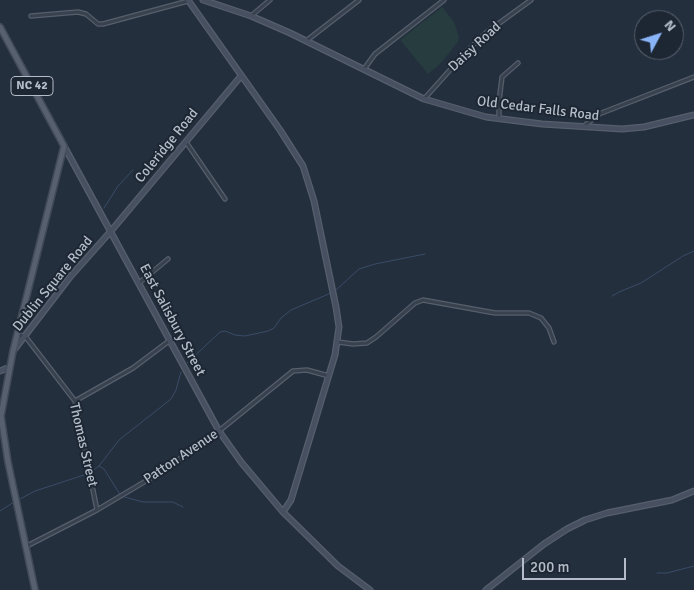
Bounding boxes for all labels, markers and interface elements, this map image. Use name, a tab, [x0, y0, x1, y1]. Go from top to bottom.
north arrow	[634, 10, 684, 60]
text: N	[660, 16, 680, 35]
street label: Daisy Road	[445, 18, 505, 76]
road number: NC 42	[11, 76, 53, 95]
street label: Old Cedar Falls Road	[476, 93, 600, 125]
street label: Coleridge Road	[132, 105, 202, 187]
street label: Dublin Square Road	[9, 233, 97, 335]
street label: East Salisbury Street	[135, 261, 209, 379]
street label: Thomas Street	[65, 401, 101, 489]
street label: Patton Avenue	[141, 426, 221, 488]
scale bar	[524, 548, 628, 580]
text: 200 m	[530, 558, 570, 576]

